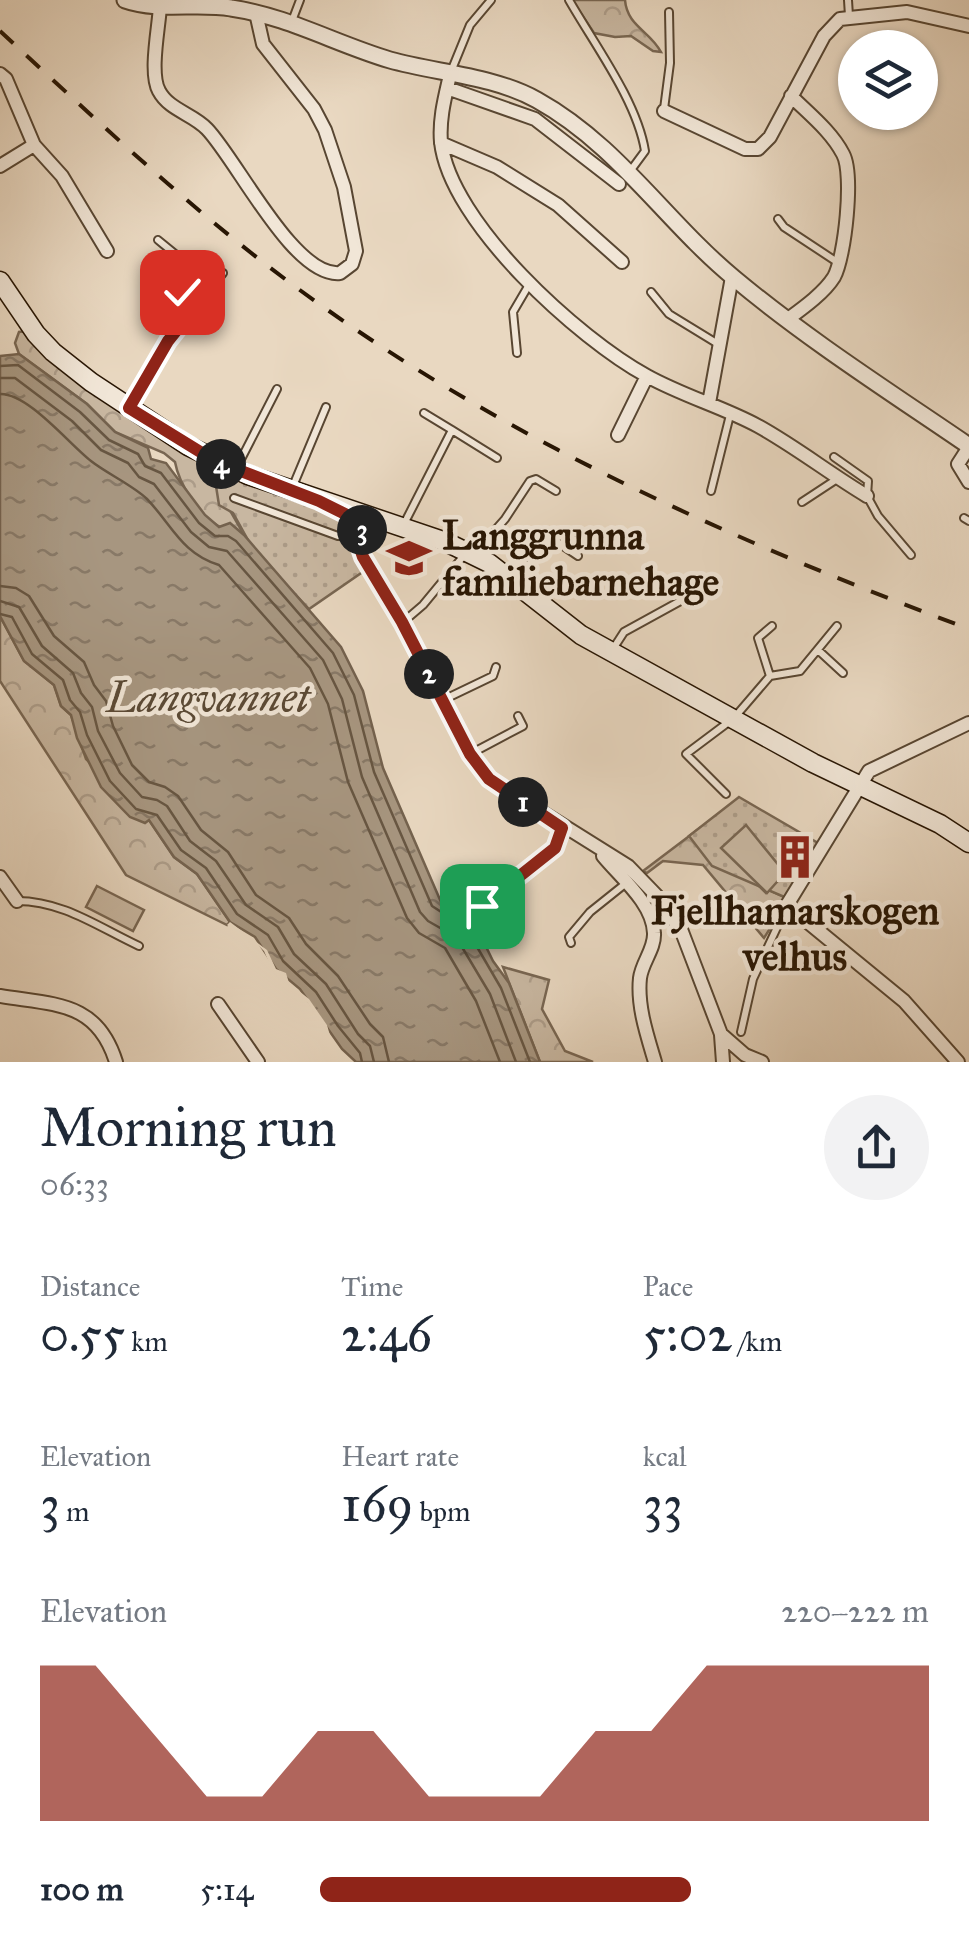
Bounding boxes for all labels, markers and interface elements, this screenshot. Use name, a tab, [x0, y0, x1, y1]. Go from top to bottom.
map controls	[838, 30, 938, 130]
button: layers	[838, 30, 938, 130]
pin	[140, 250, 225, 335]
icon: check	[155, 265, 210, 320]
pin: 4	[196, 439, 246, 489]
text: 4	[213, 446, 229, 481]
pin: 3	[337, 505, 387, 555]
place label: Langgrunna familiebarnehage	[442, 511, 720, 606]
text: 3	[356, 512, 368, 547]
school or university icon: Langgrunna familiebarnehage	[385, 534, 433, 582]
pin: 2	[404, 649, 454, 699]
text: 2	[422, 656, 436, 691]
water label: Langvannet	[104, 672, 313, 724]
pin: 1	[498, 777, 548, 827]
text: 1	[517, 784, 529, 819]
building icon: Fjellhamarskogen velhus	[771, 833, 819, 881]
pin	[440, 864, 525, 949]
icon: arrive	[455, 879, 510, 934]
place label: Fjellhamarskogen velhus	[651, 886, 940, 981]
text: Morning run	[40, 1094, 337, 1161]
button: share	[824, 1095, 929, 1200]
text: 06:33	[40, 1165, 109, 1204]
text: Distance	[40, 1269, 140, 1304]
text: Time	[341, 1269, 403, 1304]
text: Pace	[643, 1269, 693, 1304]
text: 0.55	[40, 1304, 125, 1365]
text: 2:46	[341, 1304, 432, 1365]
text: 5:02	[643, 1304, 732, 1365]
text: km	[125, 1324, 168, 1359]
text: /km	[732, 1324, 782, 1359]
text: Elevation	[40, 1439, 151, 1474]
text: Heart rate	[341, 1439, 459, 1474]
text: kcal	[643, 1439, 687, 1474]
text: 3	[40, 1474, 60, 1535]
text: 169	[341, 1474, 413, 1535]
text: 33	[643, 1474, 683, 1535]
text: m	[60, 1494, 90, 1529]
text: bpm	[413, 1494, 471, 1529]
text: Elevation	[40, 1592, 167, 1631]
text: 220–222 m	[781, 1592, 929, 1631]
text: 100 m	[40, 1870, 124, 1909]
text: 5:14	[200, 1870, 253, 1909]

